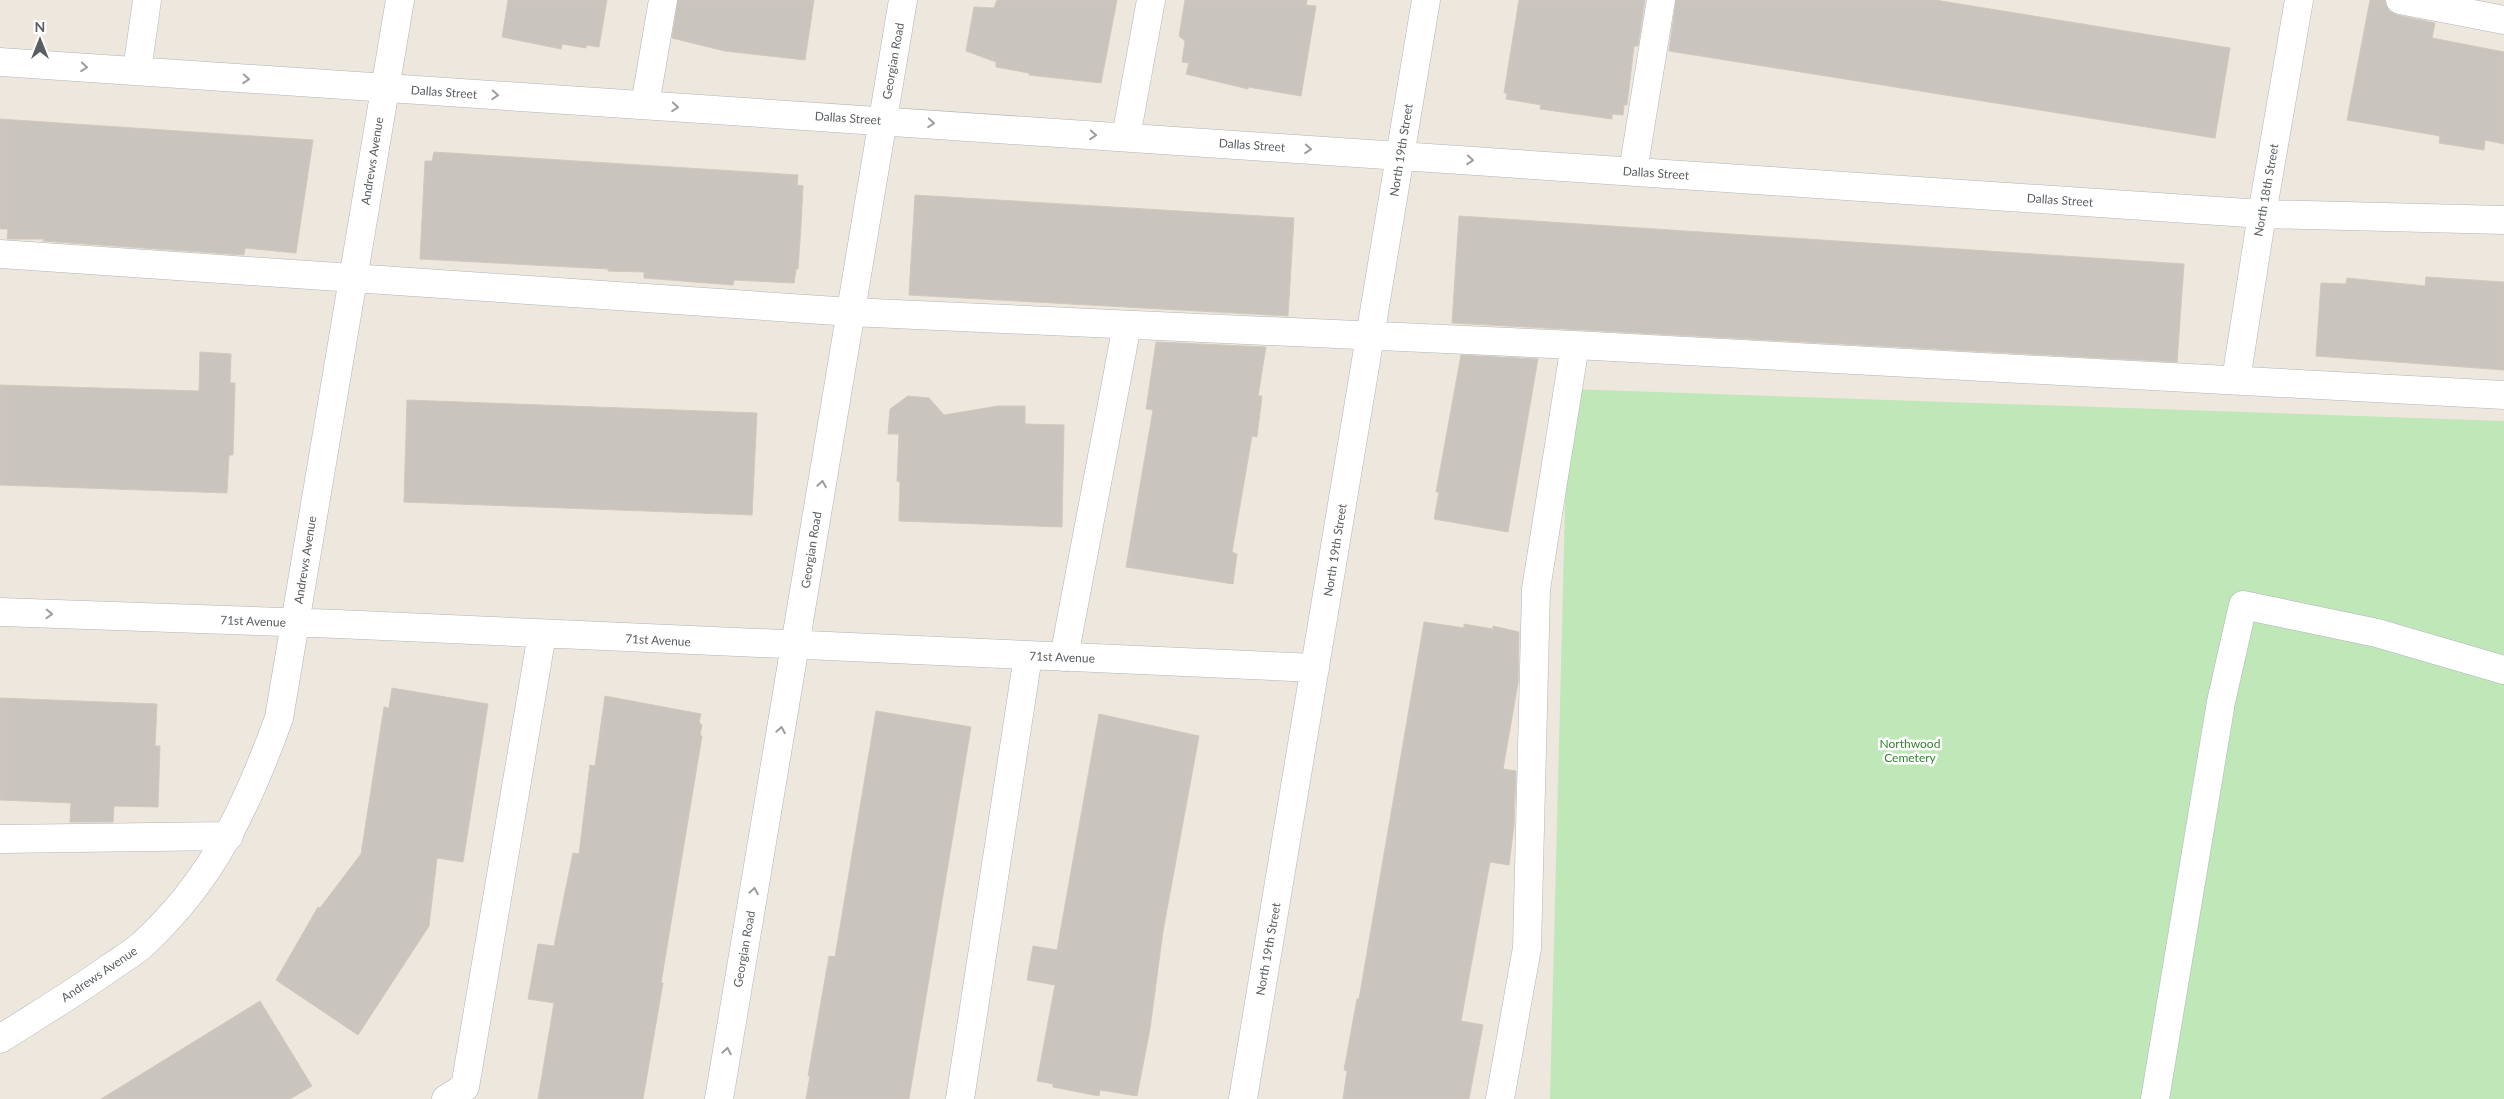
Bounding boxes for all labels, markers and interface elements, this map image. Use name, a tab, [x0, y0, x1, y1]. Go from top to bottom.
north arrow	[15, 15, 65, 65]
text: N	[35, 18, 45, 35]
street label: Georgian Road	[879, 22, 907, 100]
one-way arrow	[80, 62, 88, 73]
one-way arrow	[242, 73, 250, 84]
street label: Dallas Street	[410, 82, 478, 102]
one-way arrow	[491, 90, 499, 101]
one-way arrow	[671, 101, 679, 112]
street label: North 19th Street	[1386, 102, 1416, 198]
street label: Dallas Street	[814, 108, 882, 128]
street label: Andrews Avenue	[358, 116, 386, 206]
one-way arrow	[927, 118, 935, 129]
one-way arrow	[1090, 129, 1098, 140]
street label: Dallas Street	[1218, 135, 1286, 155]
street label: North 18th Street	[2250, 142, 2282, 237]
one-way arrow	[1304, 143, 1312, 154]
one-way arrow	[1466, 154, 1474, 165]
street label: Dallas Street	[1622, 163, 1690, 183]
street label: Dallas Street	[2026, 190, 2094, 210]
one-way arrow	[817, 479, 827, 488]
street label: North 19th Street	[1320, 502, 1350, 598]
street label: Georgian Road	[798, 511, 824, 589]
street label: Andrews Avenue	[291, 515, 319, 605]
one-way arrow	[45, 609, 53, 619]
street label: 71st Avenue	[220, 612, 286, 630]
street label: 71st Avenue	[625, 631, 691, 649]
street label: 71st Avenue	[1029, 648, 1095, 666]
one-way arrow	[776, 726, 786, 735]
park label: Northwood Cemetery	[1880, 736, 1940, 765]
one-way arrow	[749, 886, 759, 895]
street label: North 19th Street	[1252, 901, 1284, 996]
street label: Georgian Road	[730, 910, 758, 988]
street label: Andrews Avenue	[58, 943, 140, 1005]
one-way arrow	[722, 1047, 732, 1055]

